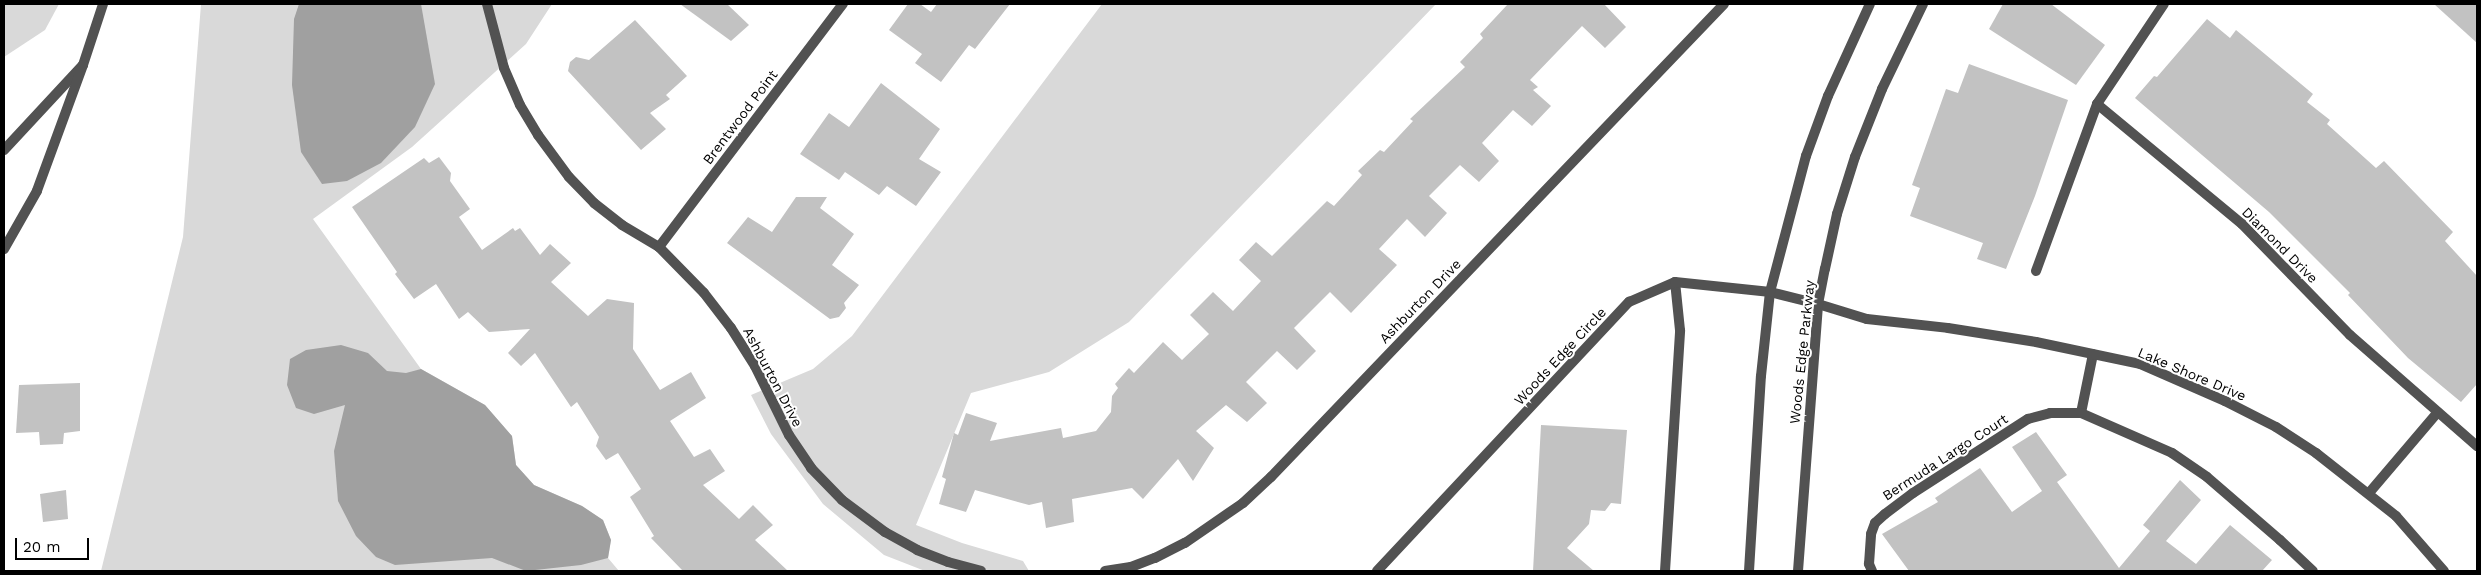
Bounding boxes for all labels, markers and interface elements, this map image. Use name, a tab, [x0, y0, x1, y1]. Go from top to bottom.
street label: Brentwood Point	[699, 66, 781, 168]
street label: Diamond Drive	[2239, 204, 2321, 286]
street label: Ashburton Drive	[1376, 255, 1464, 347]
street label: Woods Edge Parkway	[1786, 279, 1818, 425]
street label: Woods Edge Circle	[1510, 304, 1610, 408]
street label: Ashburton Drive	[740, 324, 806, 430]
street label: Lake Shore Drive	[2135, 344, 2249, 404]
street label: Bermuda Largo Court	[1879, 410, 2011, 504]
scale bar	[18, 528, 91, 560]
text: 20 m	[23, 538, 61, 556]

